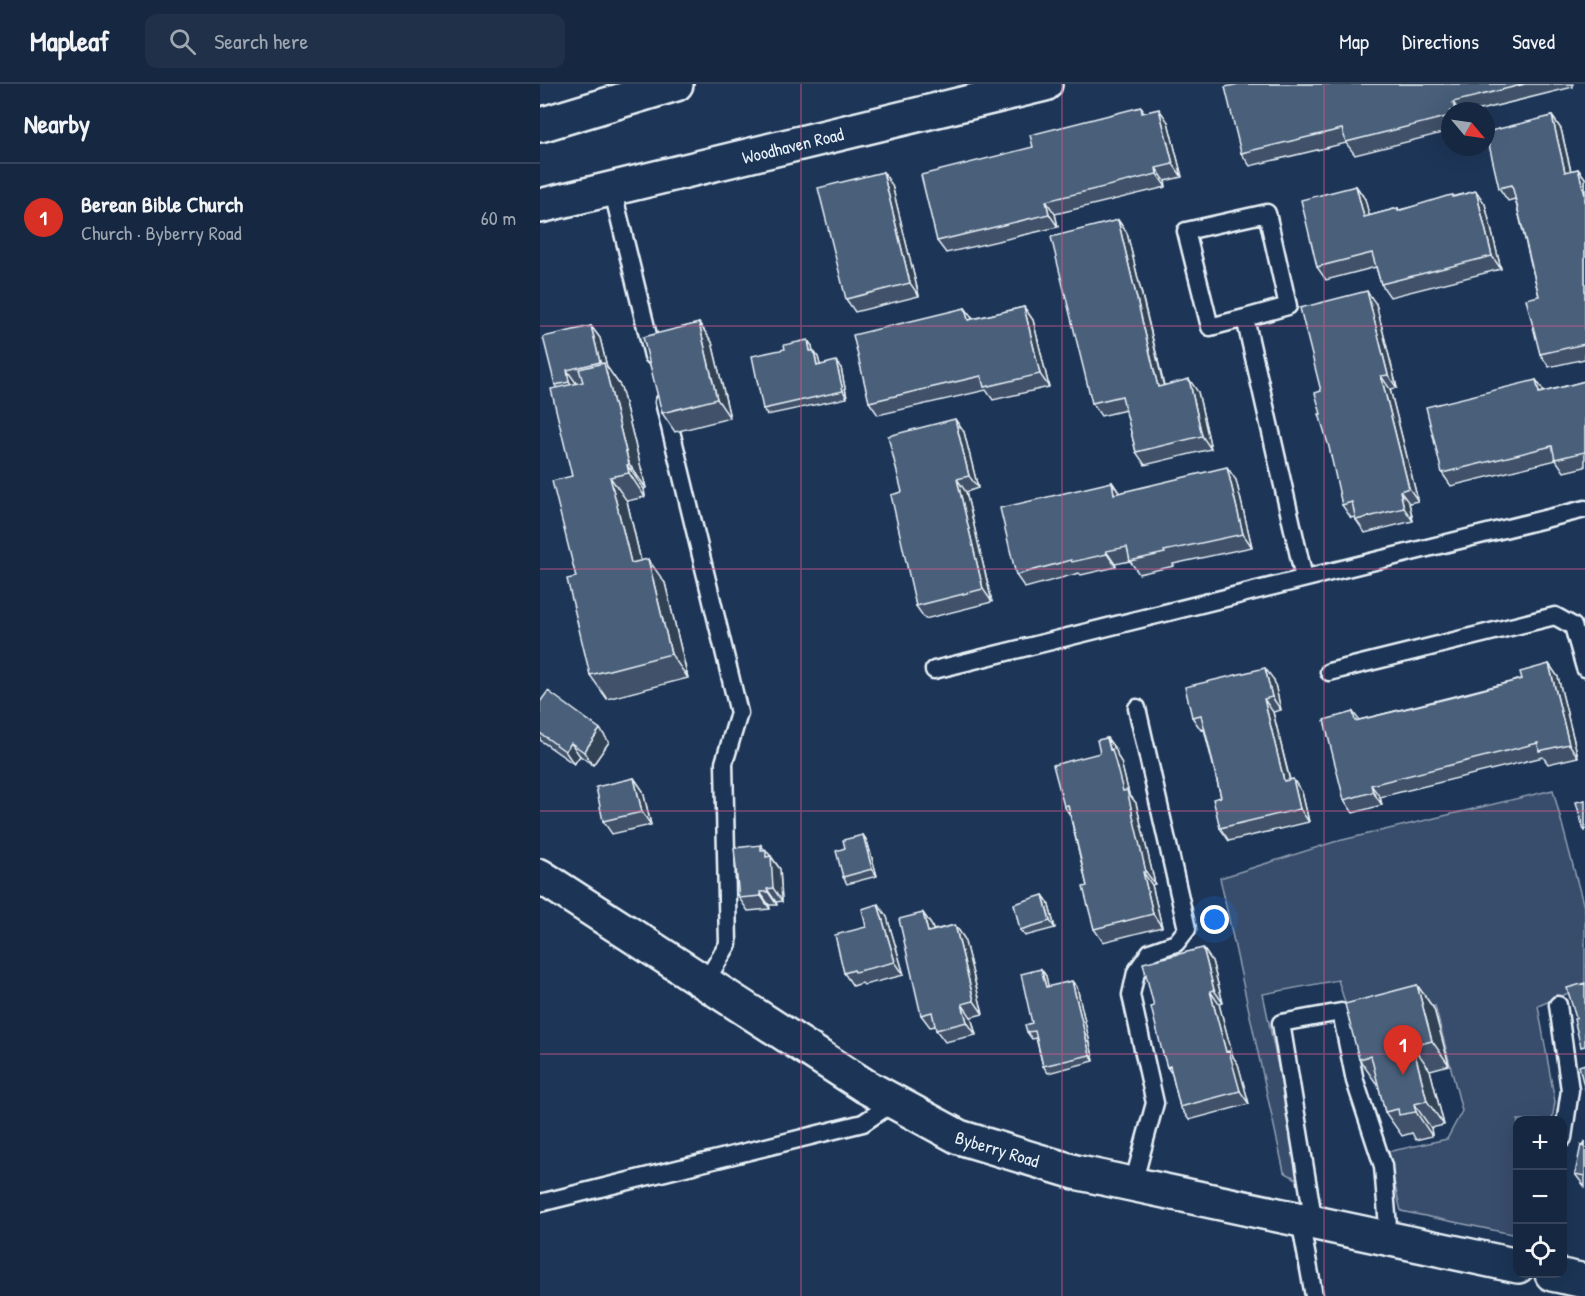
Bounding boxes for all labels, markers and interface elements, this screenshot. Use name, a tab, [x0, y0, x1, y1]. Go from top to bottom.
search box	[145, 14, 565, 68]
text: Mapleaf	[30, 22, 109, 60]
icon: search	[166, 25, 199, 58]
text: Search here	[214, 26, 308, 56]
text: Map	[1339, 27, 1369, 56]
text: Directions	[1402, 27, 1479, 56]
text: Saved	[1512, 27, 1555, 56]
north arrow	[1441, 102, 1495, 156]
text: Nearby	[24, 106, 90, 141]
street label: Woodhaven Road	[739, 121, 846, 169]
text: Berean Bible Church	[81, 189, 243, 219]
text: 1	[40, 204, 47, 231]
text: 60 m	[481, 204, 516, 231]
text: Church · Byberry Road	[81, 219, 241, 246]
your location	[1200, 905, 1229, 934]
pin: 1	[1384, 1026, 1422, 1075]
map controls	[1513, 1116, 1567, 1278]
button: +	[1513, 1116, 1567, 1170]
street label: Byberry Road	[952, 1124, 1042, 1173]
button: −	[1513, 1170, 1567, 1224]
button: locate	[1513, 1224, 1567, 1278]

